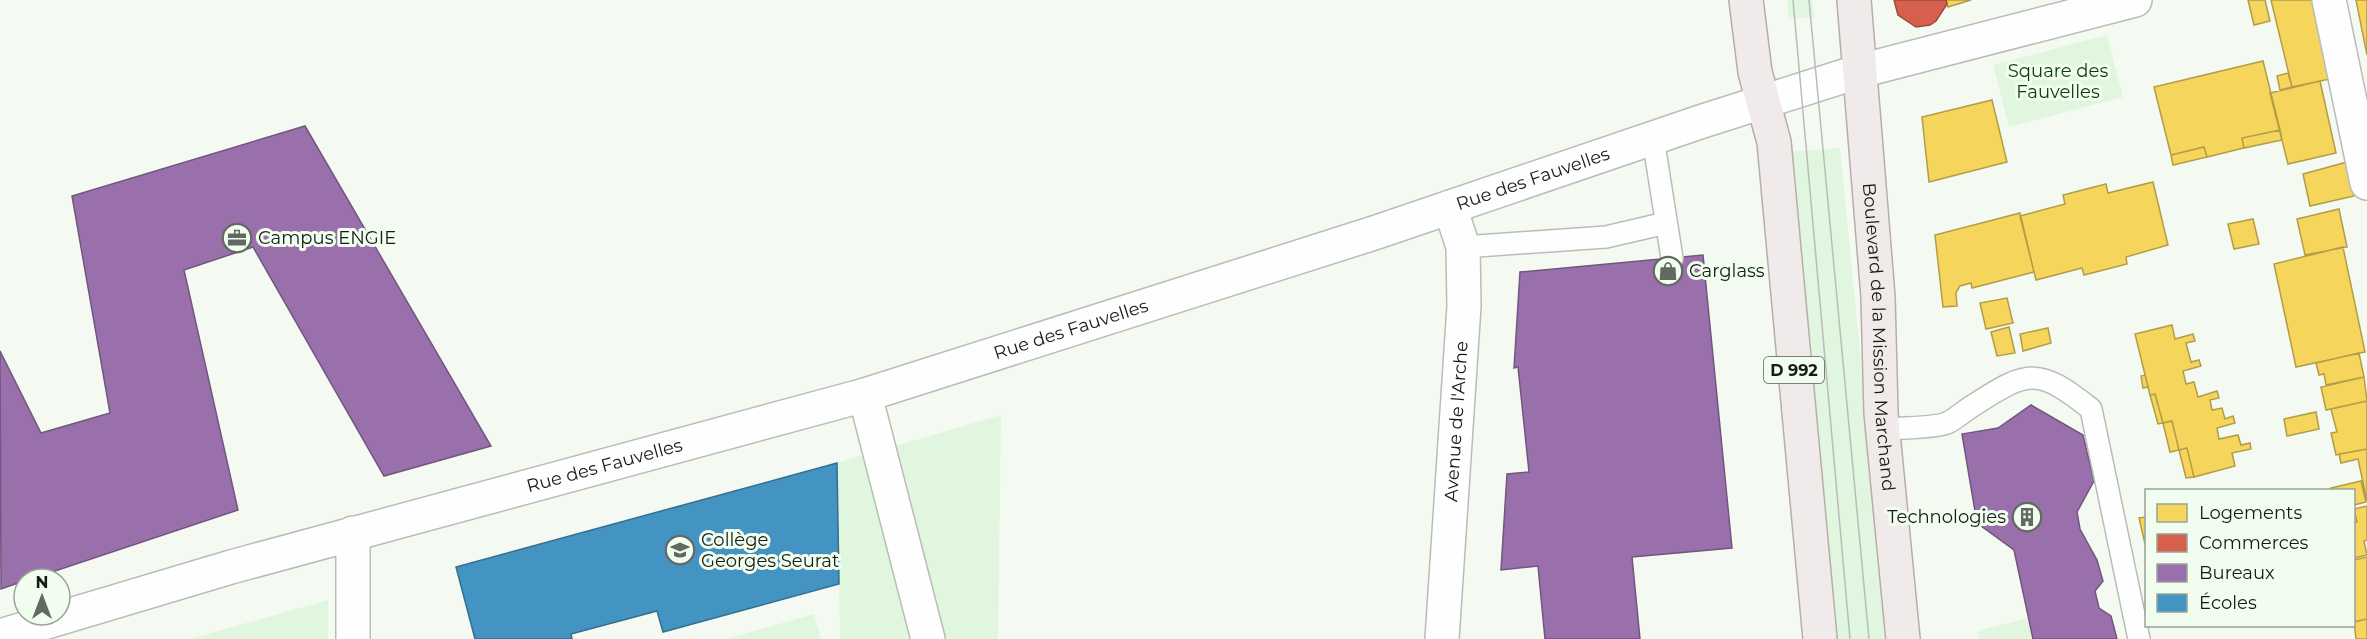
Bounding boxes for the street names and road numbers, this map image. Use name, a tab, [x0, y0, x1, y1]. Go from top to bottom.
street label: Rue des Fauvelles	[1453, 143, 1613, 215]
street label: Boulevard de la Mission Marchand	[1858, 182, 1900, 492]
street label: Rue des Fauvelles	[991, 295, 1151, 364]
street label: Avenue de l'Arche	[1440, 340, 1473, 503]
road number: D 992	[1764, 357, 1824, 383]
street label: Rue des Fauvelles	[524, 434, 685, 497]

